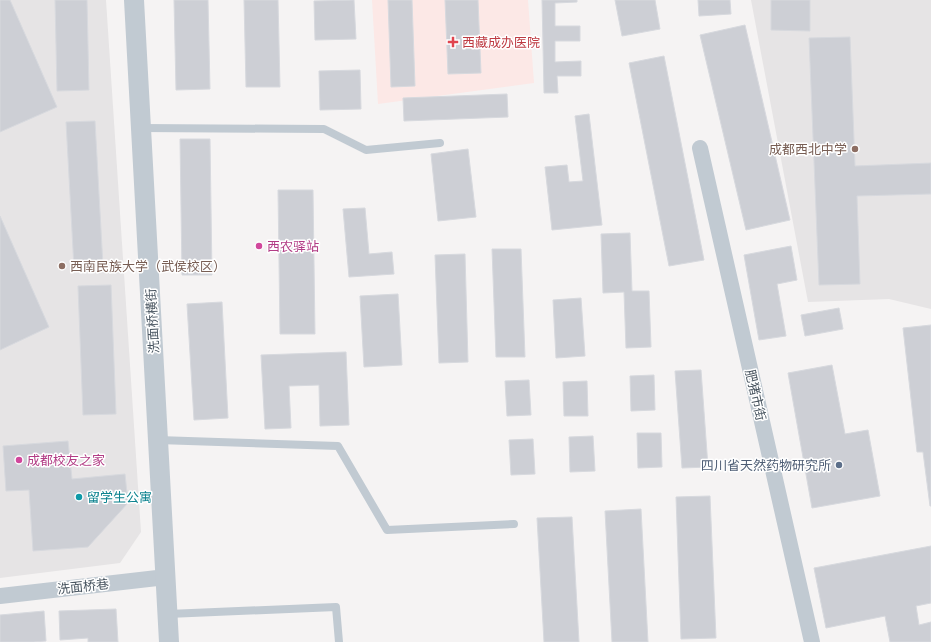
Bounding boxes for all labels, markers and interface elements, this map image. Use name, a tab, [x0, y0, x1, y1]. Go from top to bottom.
place label: 西藏成办医院	[462, 33, 540, 51]
marker: 西藏成办医院	[447, 36, 459, 48]
place label: 成都西北中学	[769, 140, 847, 158]
marker: 成都西北中学	[850, 144, 860, 154]
place label: 西农驿站	[267, 237, 319, 255]
marker: 西农驿站	[254, 241, 264, 251]
place label: 西南民族大学（武侯校区）	[70, 257, 226, 275]
marker: 西南民族大学（武侯校区）	[57, 261, 67, 271]
street label: 洗面桥横街	[141, 288, 163, 354]
street label: 肥猪市街	[741, 368, 771, 422]
place label: 成都校友之家	[27, 451, 105, 469]
marker: 成都校友之家	[14, 455, 24, 465]
place label: 四川省天然药物研究所	[701, 456, 831, 474]
marker: 四川省天然药物研究所	[834, 460, 844, 470]
place label: 留学生公寓	[87, 488, 152, 506]
marker: 留学生公寓	[74, 492, 84, 502]
street label: 洗面桥巷	[56, 574, 110, 598]

